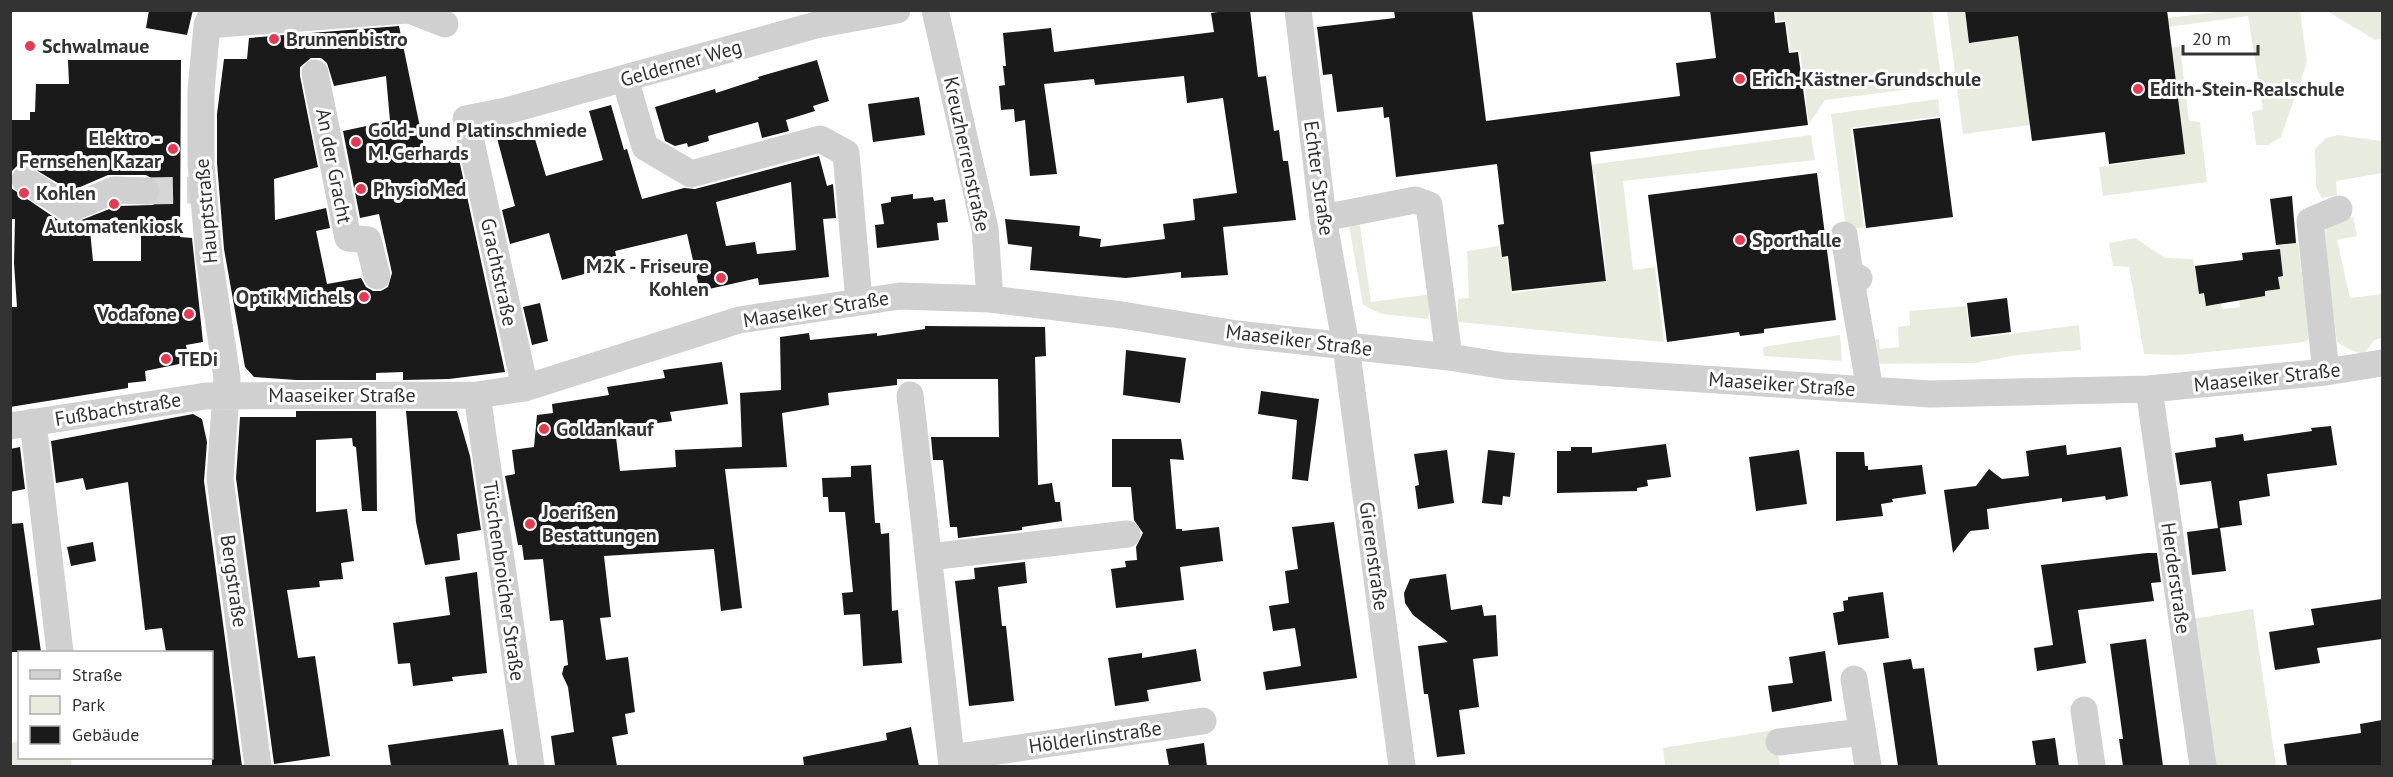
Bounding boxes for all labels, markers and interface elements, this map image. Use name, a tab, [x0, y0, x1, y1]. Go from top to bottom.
scale bar	[2183, 18, 2258, 56]
place label: Brunnenbistro	[286, 26, 408, 52]
text: 20 m	[2192, 27, 2231, 50]
marker: Brunnenbistro	[267, 32, 281, 46]
place label: Schwalmaue	[42, 33, 149, 59]
street label: Gelderner Weg	[617, 33, 745, 93]
marker: Schwalmaue	[23, 39, 37, 53]
place label: Erich-Kästner-Grundschule	[1752, 66, 1981, 92]
marker: Erich-Kästner-Grundschule	[1733, 72, 1747, 86]
street label: Kreuzherrenstraße	[938, 74, 996, 234]
place label: Edith-Stein-Realschule	[2150, 76, 2345, 102]
marker: Edith-Stein-Realschule	[2131, 82, 2145, 96]
street label: An der Gracht	[310, 106, 358, 226]
place label: Gold- und Platinschmiede M. Gerhards	[368, 117, 587, 166]
street label: Echter Straße	[1298, 119, 1340, 237]
place label: Elektro - Fernsehen Kazar	[19, 125, 161, 174]
marker: Gold- und Platinschmiede M. Gerhards	[349, 135, 363, 149]
marker: Elektro - Fernsehen Kazar	[166, 142, 180, 156]
street label: Hauptstraße	[188, 157, 224, 265]
place label: PhysioMed	[373, 176, 466, 202]
place label: Kohlen	[36, 180, 96, 206]
marker: PhysioMed	[354, 182, 368, 196]
marker: Kohlen	[17, 186, 31, 200]
marker: Automatenkiosk	[107, 197, 121, 211]
place label: Automatenkiosk	[45, 213, 183, 239]
street label: Grachtstraße	[475, 216, 523, 328]
place label: Sporthalle	[1752, 227, 1841, 253]
marker: Sporthalle	[1733, 233, 1747, 247]
place label: M2K - Friseure Kohlen	[586, 253, 709, 302]
marker: M2K - Friseure Kohlen	[714, 271, 728, 285]
place label: Optik Michels	[236, 284, 352, 310]
street label: Maaseiker Straße	[741, 285, 891, 333]
marker: Optik Michels	[357, 290, 371, 304]
place label: Vodafone	[96, 301, 177, 327]
marker: Vodafone	[182, 307, 196, 321]
street label: Maaseiker Straße	[1224, 318, 1374, 362]
place label: TEDi	[178, 346, 218, 372]
marker: TEDi	[159, 352, 173, 366]
street label: Maaseiker Straße	[2192, 356, 2342, 398]
street label: Maaseiker Straße	[1708, 366, 1856, 402]
street label: Maaseiker Straße	[268, 382, 416, 408]
street label: Fußbachstraße	[53, 386, 183, 432]
place label: Goldankauf	[556, 416, 655, 442]
marker: Goldankauf	[537, 422, 551, 436]
street label: Tüschenbroicher Straße	[477, 479, 531, 683]
place label: Joerißen Bestattungen	[541, 499, 657, 548]
street label: Gierenstraße	[1354, 500, 1394, 612]
marker: Joerißen Bestattungen	[523, 517, 537, 531]
street label: Herderstraße	[2155, 521, 2197, 635]
street label: Bergstraße	[215, 533, 253, 629]
legend	[18, 651, 213, 759]
text: Straße	[72, 663, 123, 686]
text: Park	[72, 693, 105, 716]
street label: Hölderlinstraße	[1027, 715, 1163, 759]
text: Gebäude	[72, 723, 139, 746]

